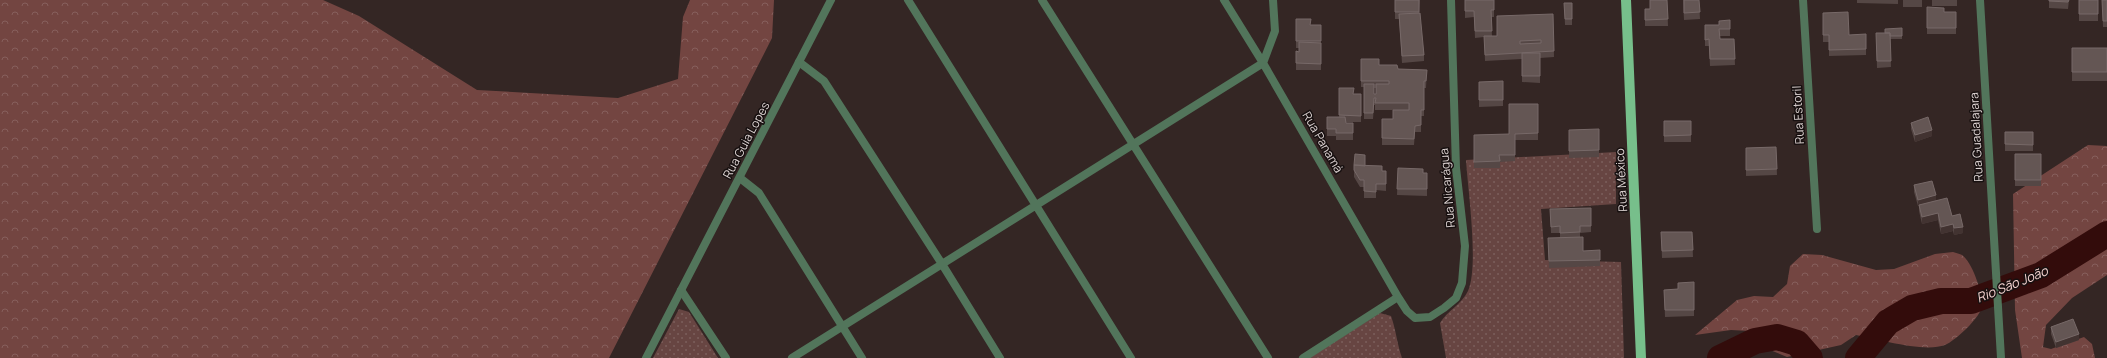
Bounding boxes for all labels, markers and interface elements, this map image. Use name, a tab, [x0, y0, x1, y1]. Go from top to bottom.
street label: Rua Estoril	[1788, 85, 1808, 145]
street label: Rua Guadalajara	[1965, 92, 1987, 182]
street label: Rua Guia Lopes	[719, 99, 773, 181]
street label: Rua Panamá	[1299, 108, 1347, 176]
street label: Rua Nicarágua	[1435, 148, 1459, 228]
street label: Rua México	[1611, 148, 1631, 212]
water label: Rio São João	[1974, 261, 2052, 307]

